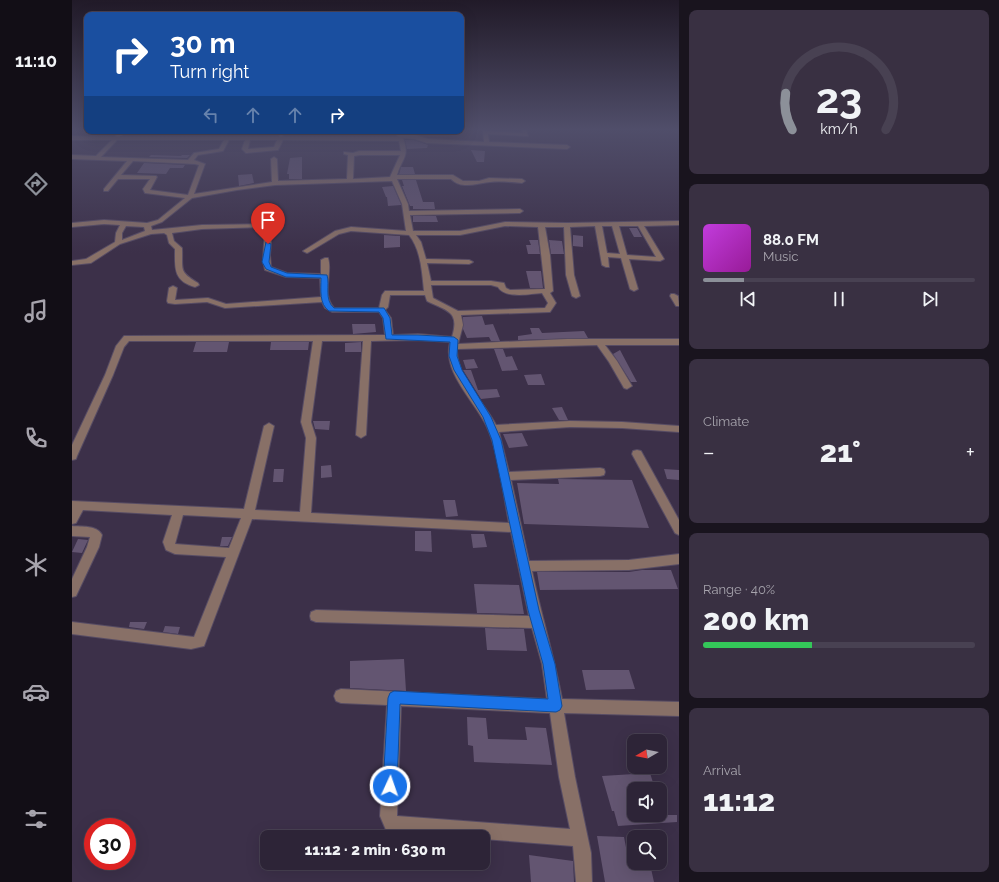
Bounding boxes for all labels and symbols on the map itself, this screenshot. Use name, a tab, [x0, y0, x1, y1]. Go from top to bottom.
pin	[251, 203, 285, 244]
north arrow	[627, 734, 667, 774]
position arrow	[369, 765, 411, 807]
speed limit sign: 30	[84, 818, 136, 870]

